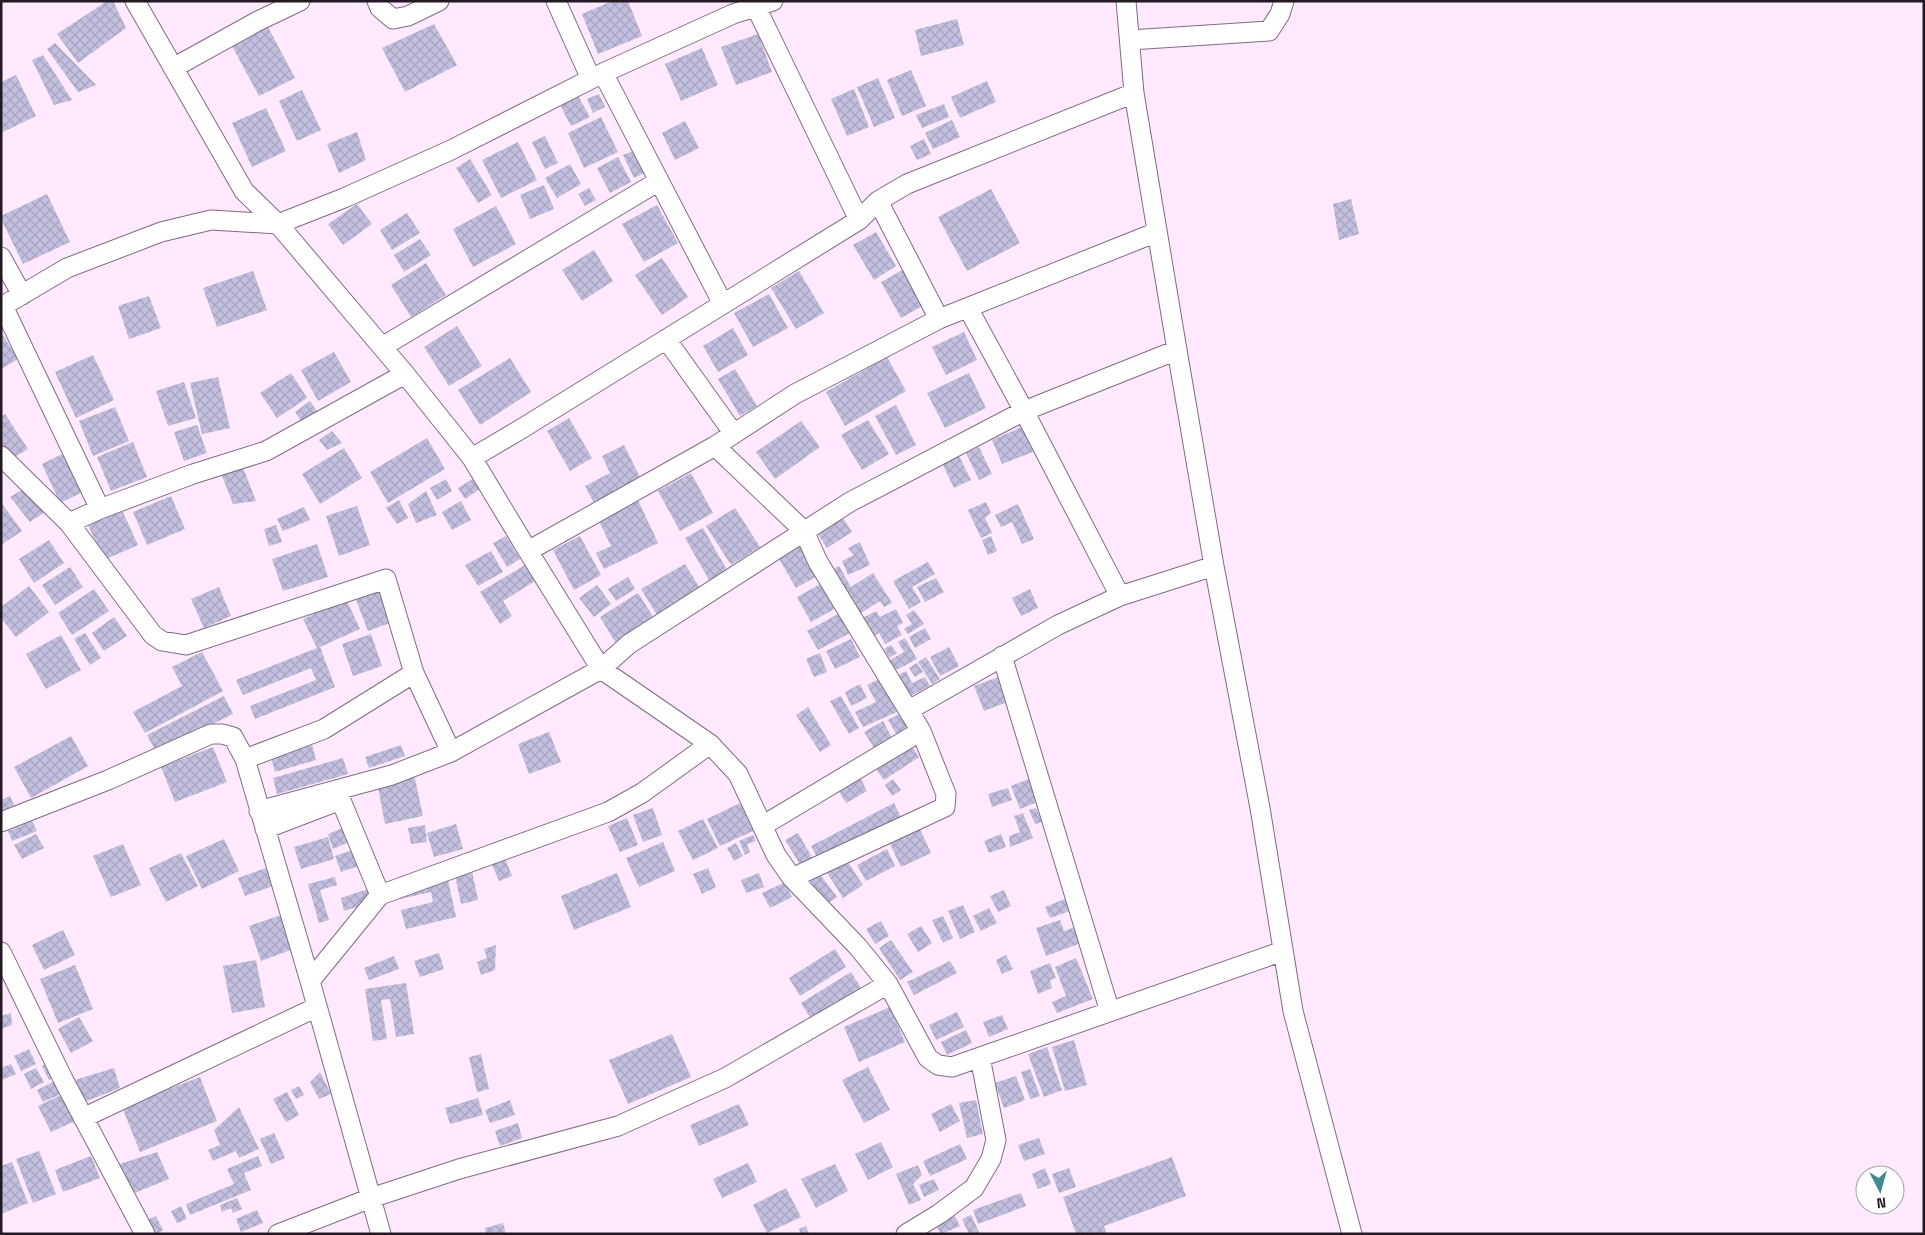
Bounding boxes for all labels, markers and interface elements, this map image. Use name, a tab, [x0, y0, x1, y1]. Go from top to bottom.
north arrow	[1855, 1165, 1905, 1215]
text: N	[1876, 1193, 1887, 1212]

